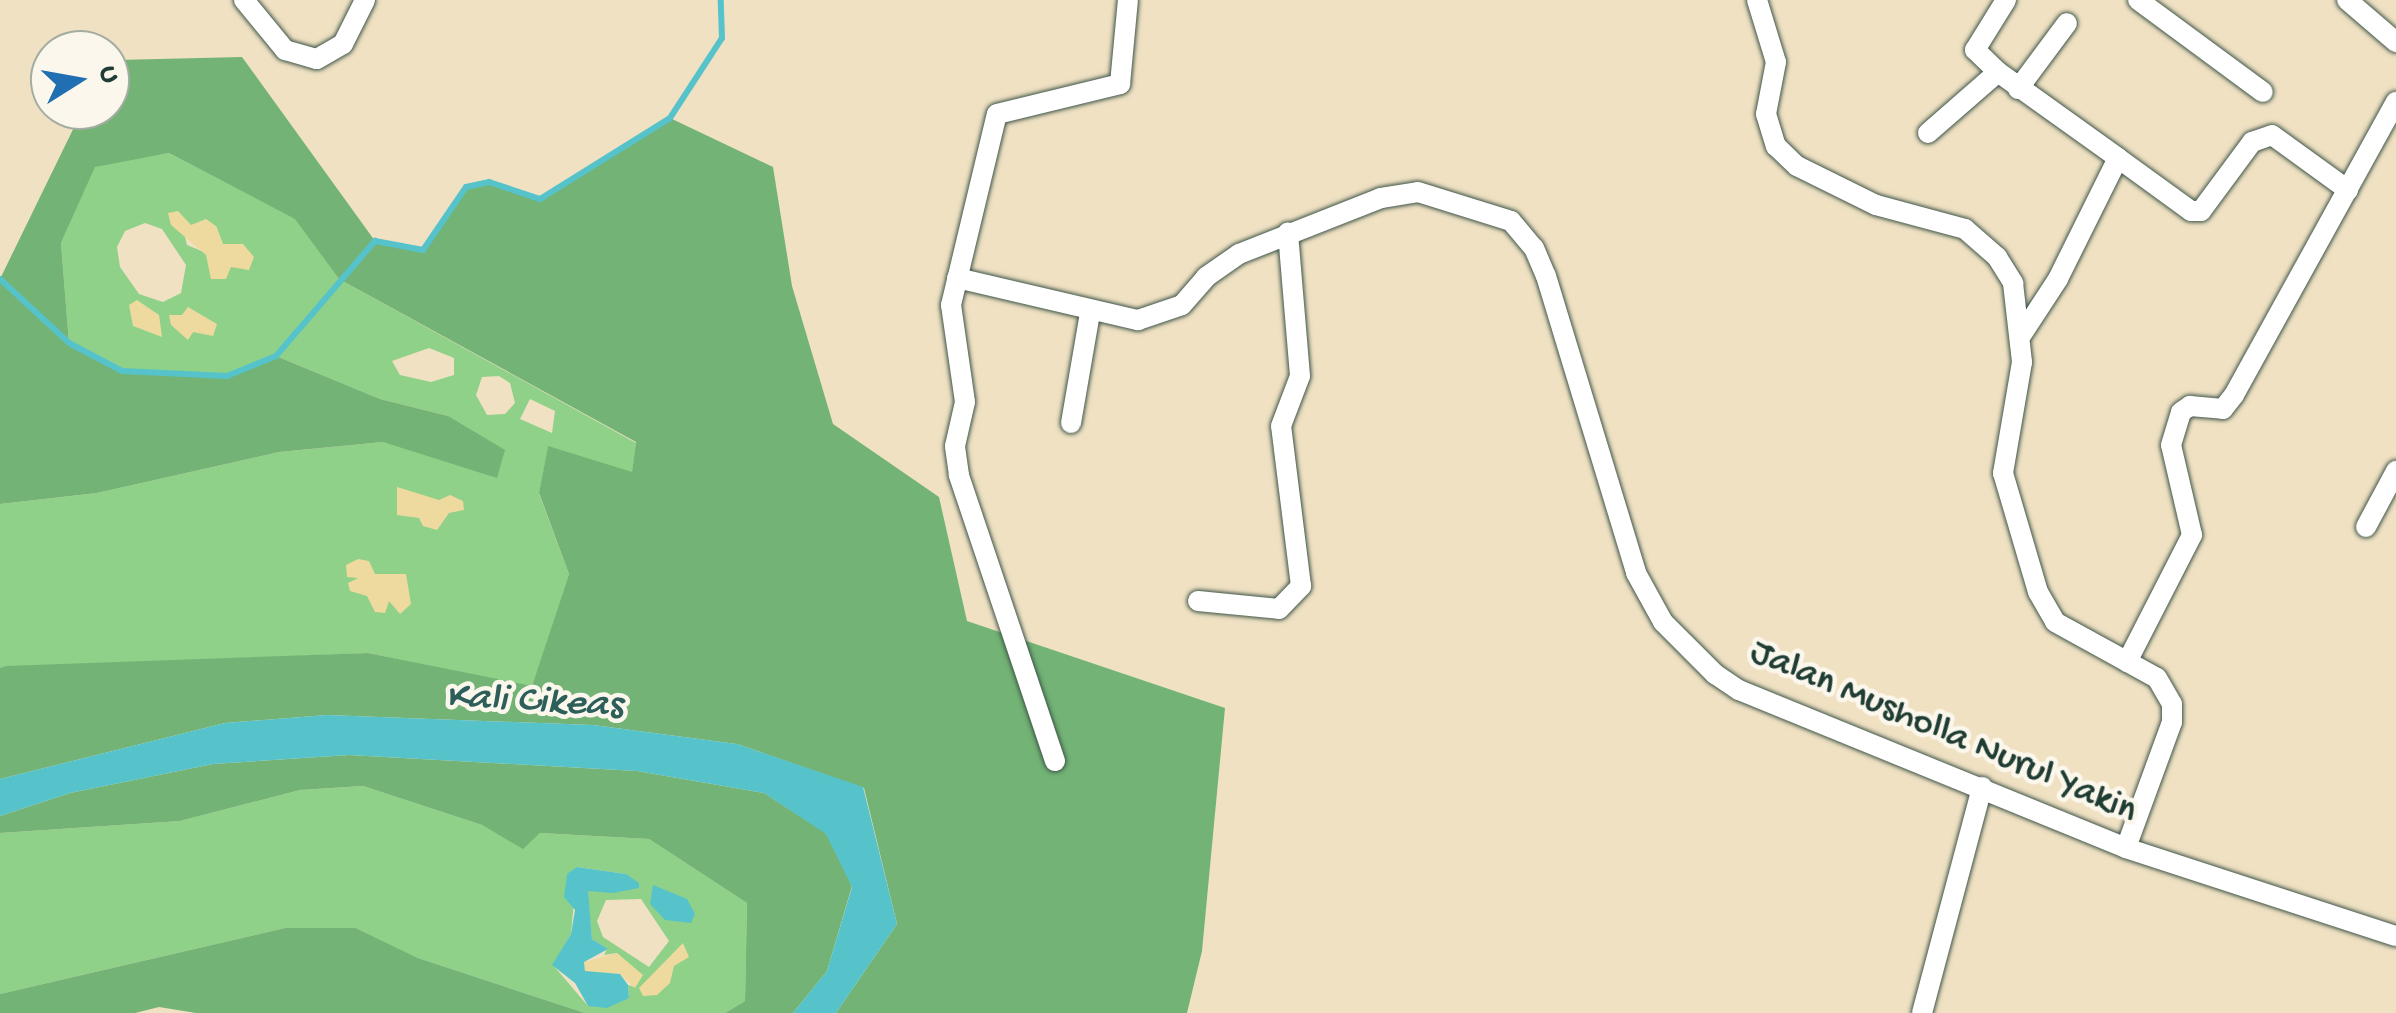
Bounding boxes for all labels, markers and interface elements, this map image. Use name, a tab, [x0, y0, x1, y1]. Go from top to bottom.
north arrow	[30, 30, 130, 130]
text: U	[90, 63, 126, 86]
street label: Jalan Musholla Nurul Yakin	[1743, 631, 2143, 835]
water label: Kali Cikeas	[444, 674, 624, 732]

